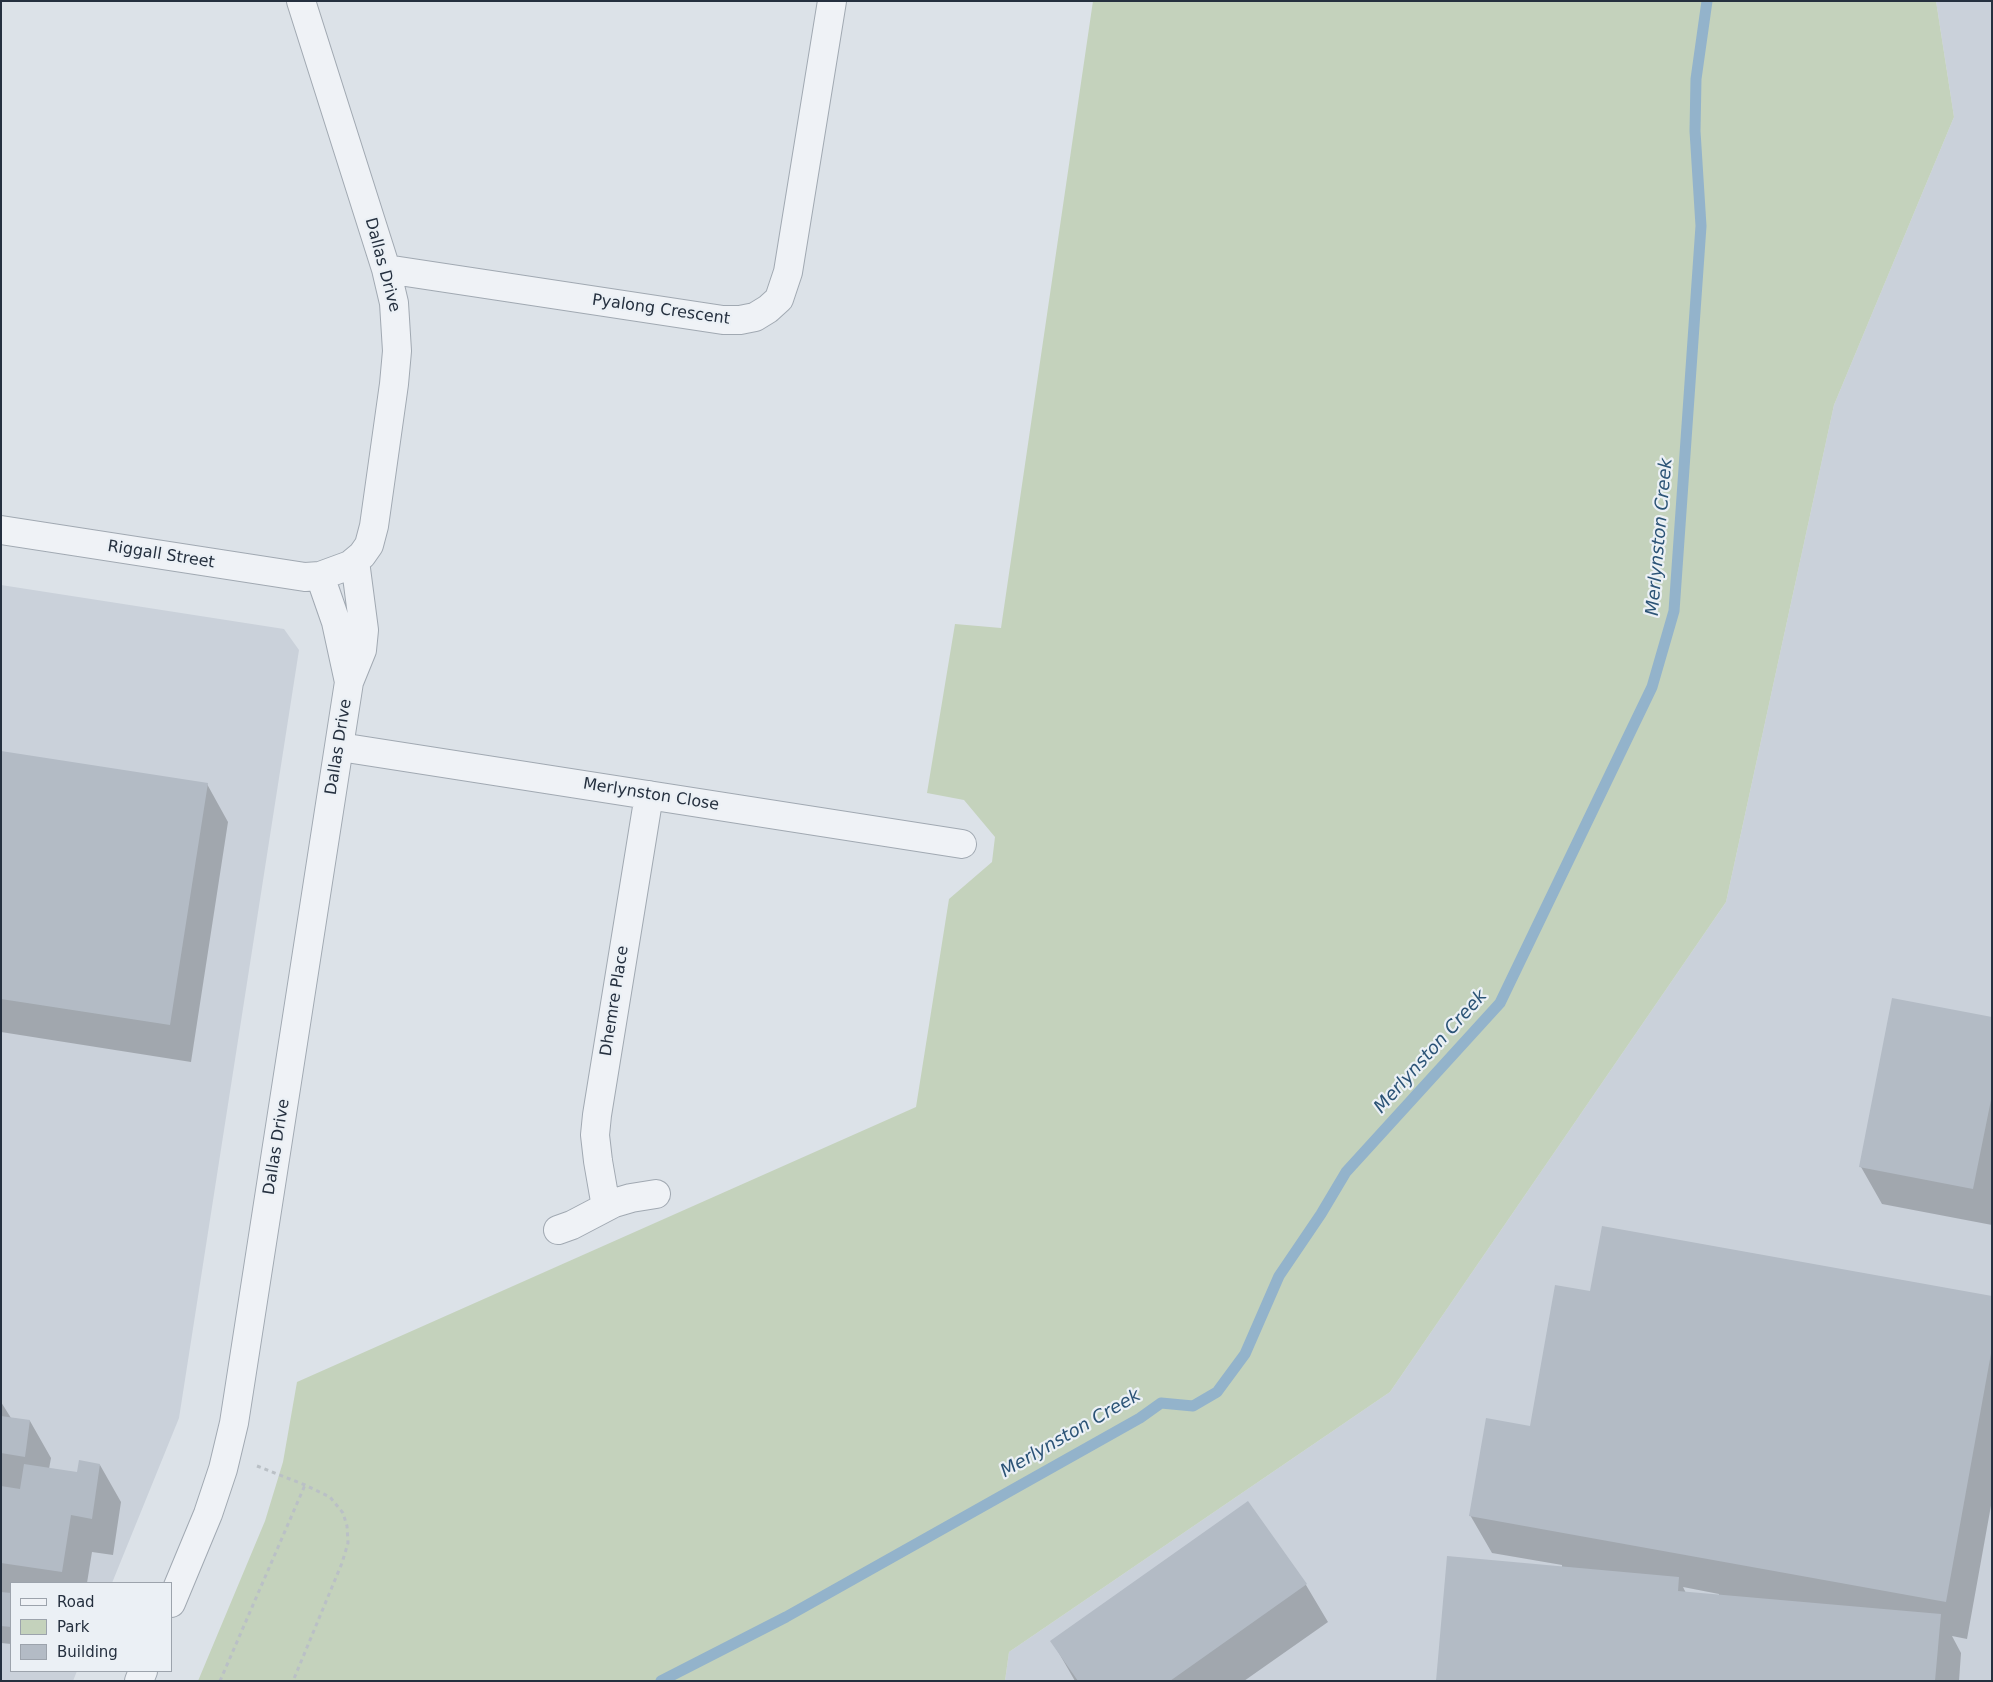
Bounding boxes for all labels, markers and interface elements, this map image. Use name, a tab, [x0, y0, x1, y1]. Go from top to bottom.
street label: Dallas Drive	[360, 216, 404, 314]
street label: Pyalong Crescent	[591, 291, 731, 329]
water label: Merlynston Creek	[1642, 457, 1678, 617]
street label: Riggall Street	[106, 537, 216, 573]
street label: Dallas Drive	[322, 698, 356, 796]
street label: Merlynston Close	[582, 775, 720, 815]
street label: Dhemre Place	[597, 944, 633, 1058]
water label: Merlynston Creek	[1370, 986, 1492, 1118]
street label: Dallas Drive	[260, 1098, 294, 1196]
water label: Merlynston Creek	[997, 1385, 1145, 1483]
legend	[10, 1582, 172, 1672]
text: Road	[57, 1593, 95, 1611]
text: Park	[57, 1618, 89, 1636]
text: Building	[57, 1643, 118, 1661]

